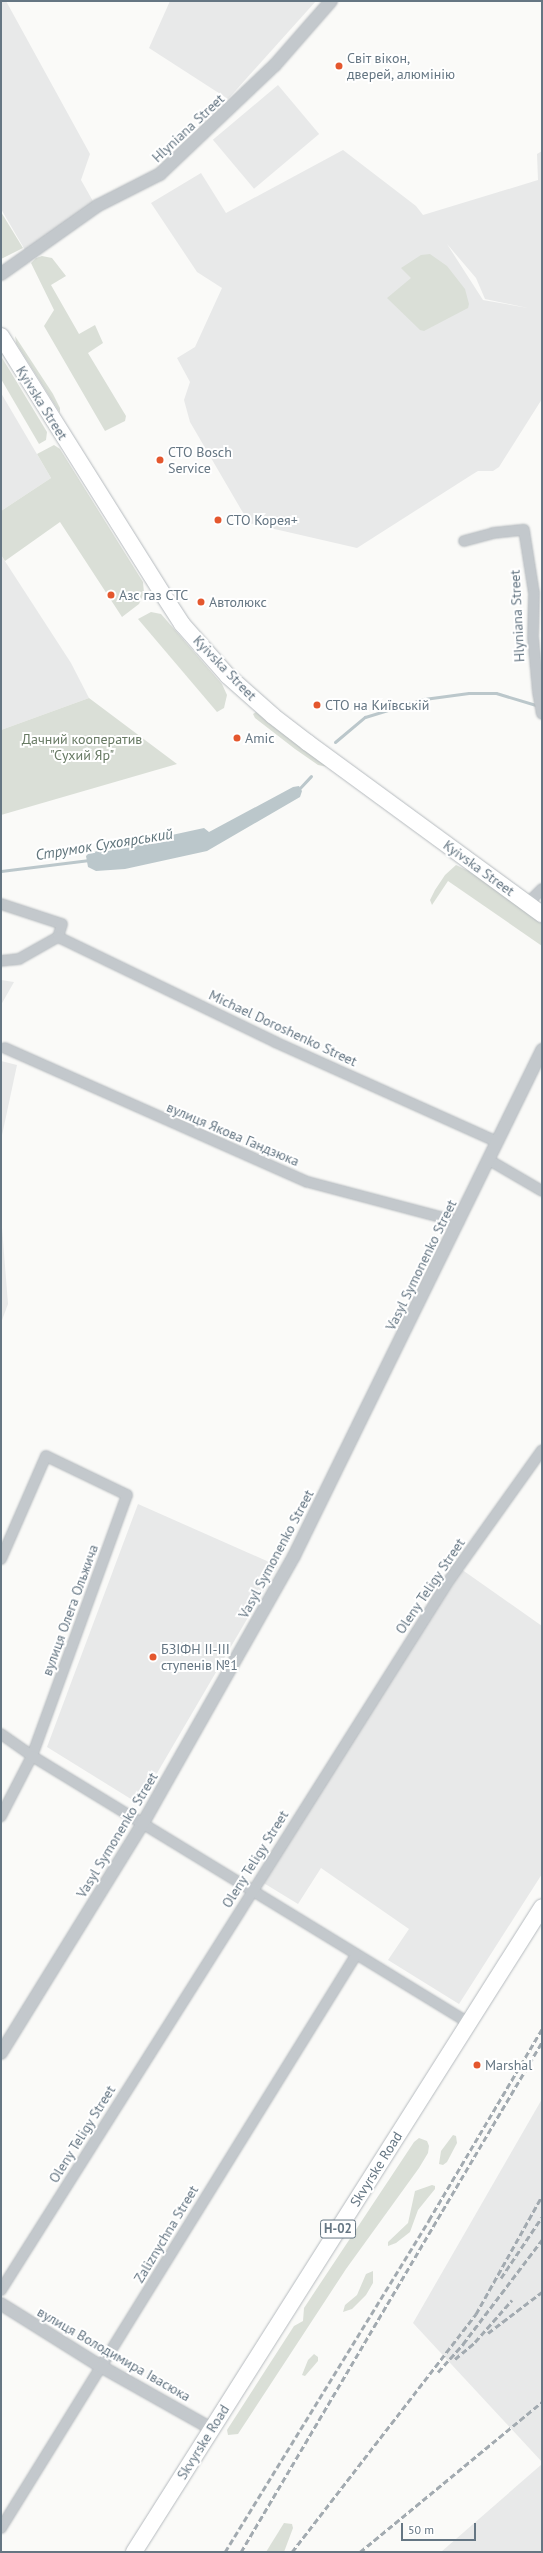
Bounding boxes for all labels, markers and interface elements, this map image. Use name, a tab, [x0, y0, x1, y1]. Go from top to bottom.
place label: Світ вікон, дверей, алюмінію	[347, 50, 456, 82]
marker: Світ вікон, дверей, алюмінію	[334, 61, 344, 71]
street label: Hlyniana Street	[148, 90, 228, 166]
street label: Kyivska Street	[13, 363, 71, 443]
place label: СТО Bosch Service	[168, 444, 232, 476]
marker: СТО Bosch Service	[155, 455, 165, 465]
place label: СТО Корея+	[226, 512, 298, 528]
marker: СТО Корея+	[213, 515, 223, 525]
street label: Hlyniana Street	[506, 569, 528, 663]
place label: Азс газ СТС	[119, 587, 188, 603]
marker: Азс газ СТС	[106, 590, 116, 600]
place label: Автолюкс	[209, 594, 267, 610]
marker: Автолюкс	[196, 597, 206, 607]
street label: Kyivska Street	[190, 632, 260, 704]
place label: СТО на Київській	[325, 697, 429, 713]
marker: СТО на Київській	[312, 700, 322, 710]
place label: Amic	[245, 730, 275, 746]
park label: Дачний кооператив "Сухий Яр"	[22, 731, 142, 764]
marker: Amic	[232, 733, 242, 743]
water label: Струмок Сухоярський	[34, 824, 174, 864]
street label: Kyivska Street	[440, 837, 518, 899]
street label: Michael Doroshenko Street	[206, 986, 360, 1070]
street label: вулиця Якова Гандзюка	[164, 1098, 302, 1170]
street label: Vasyl Symonenko Street	[382, 1197, 460, 1333]
street label: Vasyl Symonenko Street	[235, 1487, 317, 1621]
street label: Oleny Teligy Street	[391, 1534, 469, 1638]
street label: вулиця Олега Ольжича	[38, 1542, 102, 1678]
place label: БЗІФН ІІ-ІІІ ступенів №1	[161, 1641, 238, 1674]
marker: БЗІФН ІІ-ІІІ ступенів №1	[148, 1652, 158, 1662]
street label: Vasyl Symonenko Street	[73, 1769, 161, 1901]
street label: Oleny Teligy Street	[218, 1807, 292, 1911]
place label: Marshal	[485, 2057, 532, 2073]
marker: Marshal	[472, 2060, 482, 2070]
street label: Oleny Teligy Street	[45, 2082, 119, 2186]
street label: Skvyrske Road	[346, 2128, 406, 2210]
street label: Zaliznychna Street	[130, 2182, 202, 2286]
road number: Н-02	[320, 2218, 356, 2240]
street label: вулиця Володимира Івасюка	[34, 2303, 194, 2405]
street label: Skvyrske Road	[173, 2401, 233, 2483]
scale bar	[403, 2515, 478, 2541]
text: 50 m	[408, 2522, 434, 2537]

